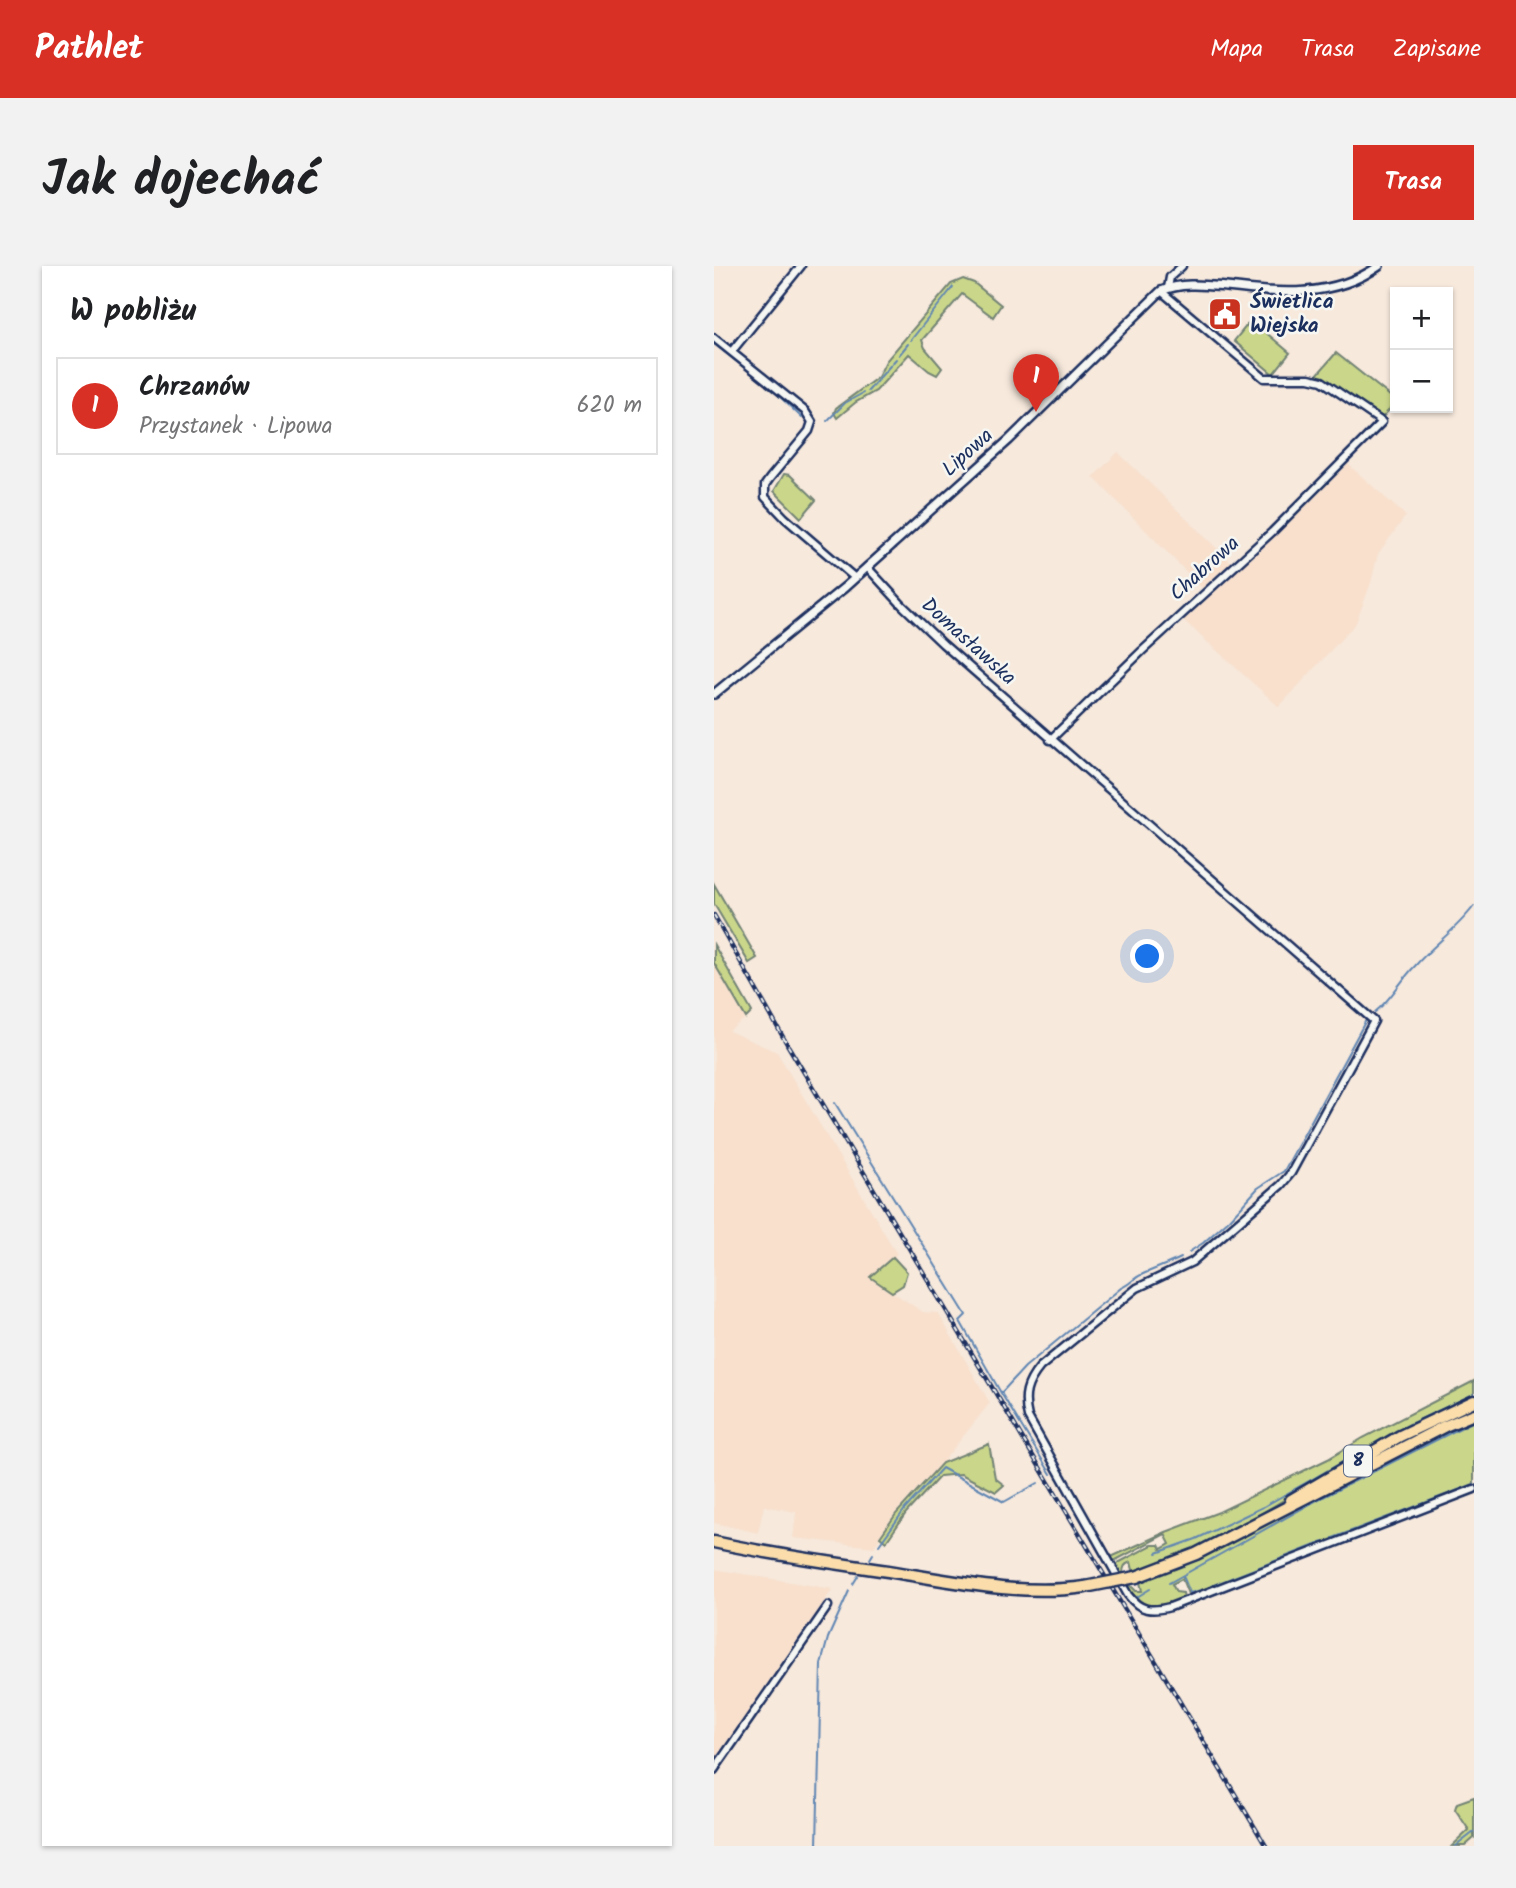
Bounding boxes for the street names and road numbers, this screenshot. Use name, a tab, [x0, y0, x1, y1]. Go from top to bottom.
street label: Lipowa	[935, 421, 1001, 485]
street label: Chabrowa	[1162, 528, 1248, 610]
street label: Domasławska	[913, 590, 1023, 694]
road number: 8	[1344, 1446, 1372, 1476]

